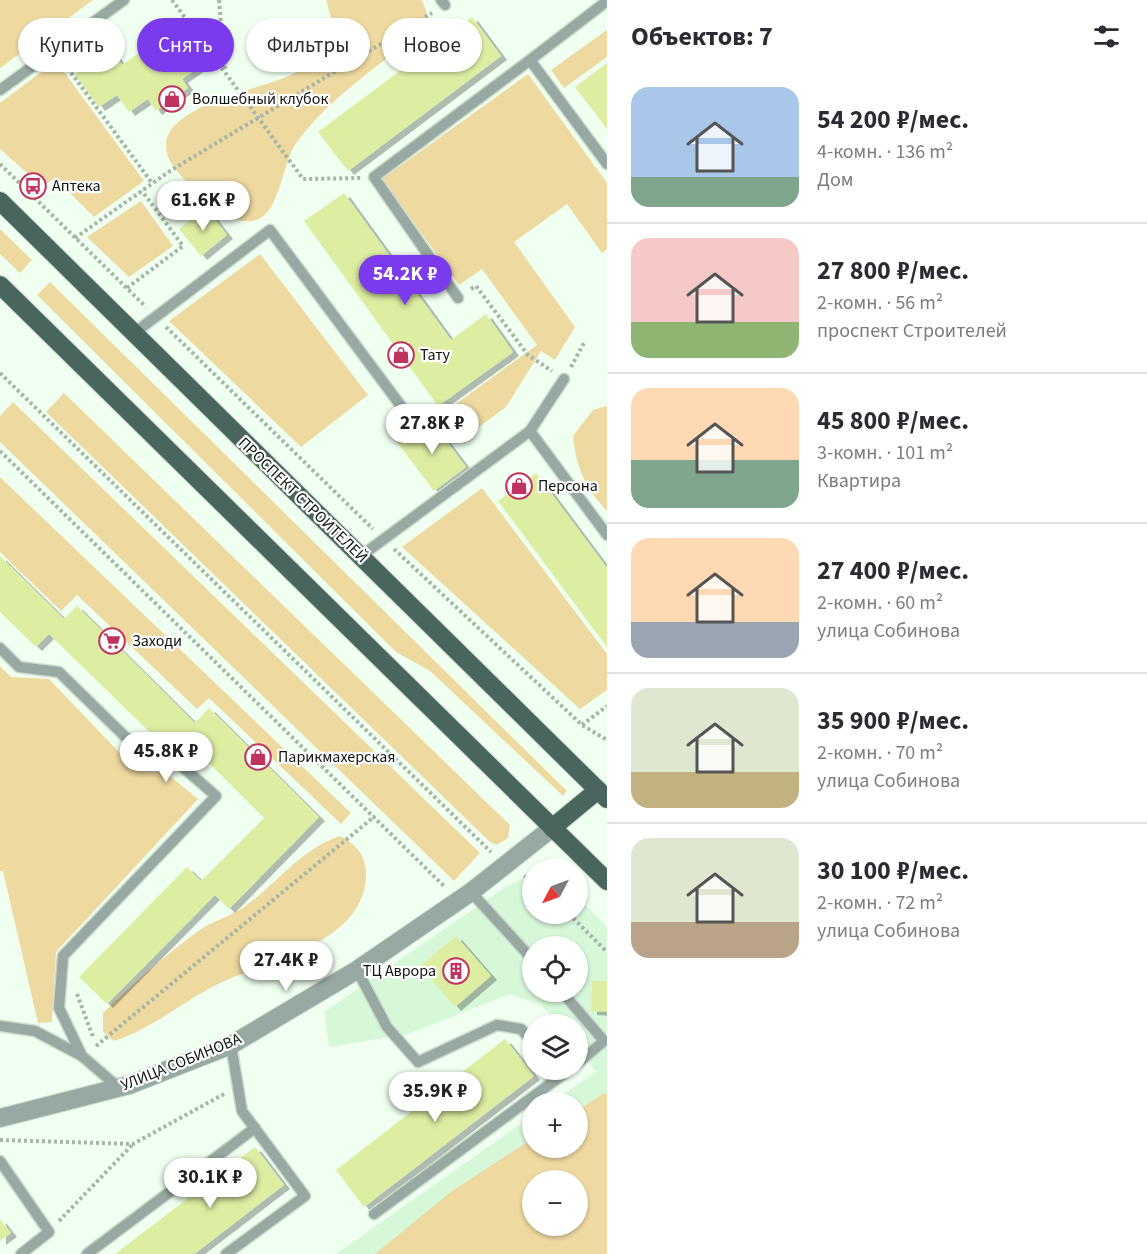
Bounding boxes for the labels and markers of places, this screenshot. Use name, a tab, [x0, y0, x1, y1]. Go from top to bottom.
shop icon: Волшебный клубок	[157, 84, 187, 114]
place label: Волшебный клубок	[192, 88, 328, 110]
bus stop icon: Аптека	[18, 171, 48, 201]
place label: Аптека	[52, 175, 100, 197]
pin: 61.6K ₽	[148, 181, 258, 232]
pin: 54.2K ₽	[350, 255, 460, 306]
shop icon: Тату	[386, 340, 416, 370]
place label: Тату	[420, 344, 451, 366]
pin: 27.8K ₽	[377, 404, 487, 455]
shop icon: Персона	[504, 471, 534, 501]
place label: Персона	[538, 475, 598, 497]
supermarket icon: Заходи	[97, 626, 127, 656]
place label: Заходи	[132, 630, 182, 652]
pin: 45.8K ₽	[111, 732, 221, 783]
shop icon: Парикмахерская	[243, 742, 273, 772]
place label: Парикмахерская	[278, 746, 395, 768]
pin: 27.4K ₽	[231, 941, 341, 992]
building icon: ТЦ Аврора	[441, 956, 471, 986]
place label: ТЦ Аврора	[363, 960, 436, 982]
pin: 35.9K ₽	[380, 1072, 490, 1123]
pin: 30.1K ₽	[155, 1158, 265, 1209]

